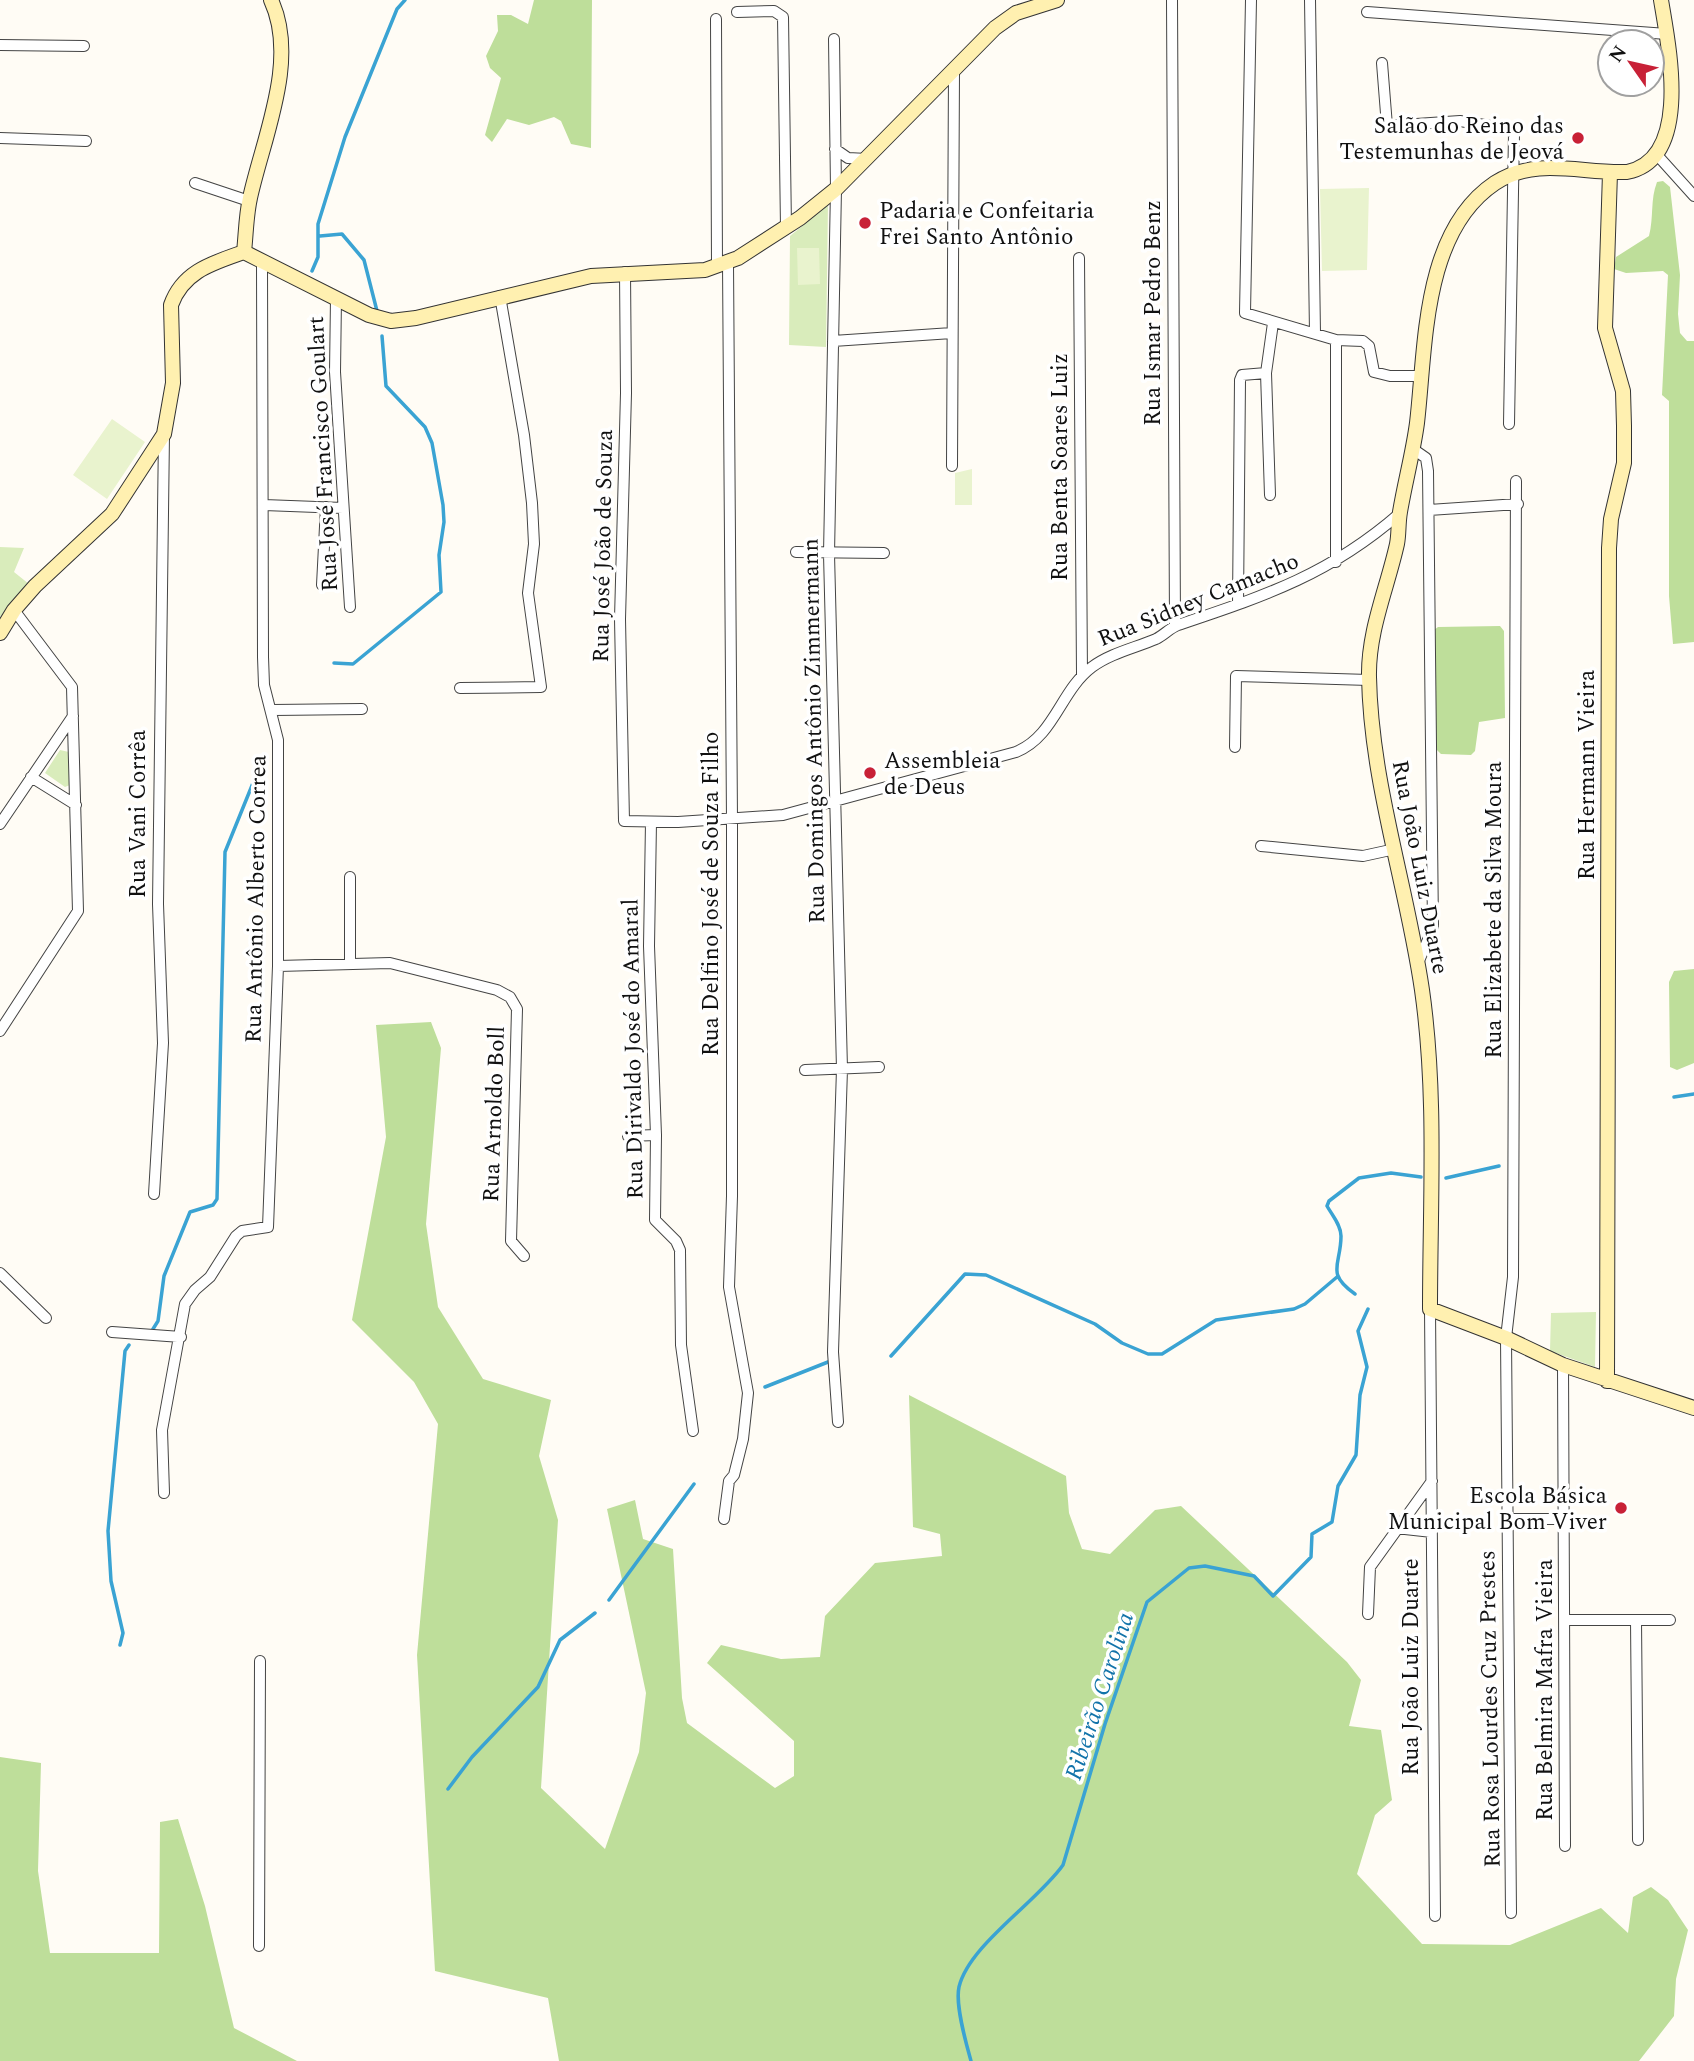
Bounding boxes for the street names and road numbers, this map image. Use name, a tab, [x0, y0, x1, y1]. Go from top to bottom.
street label: Rua Ismar Pedro Benz	[1136, 200, 1171, 426]
street label: Rua José Francisco Goulart	[299, 315, 348, 593]
street label: Rua Benta Soares Luiz	[1043, 353, 1078, 581]
street label: Rua José João de Souza	[584, 429, 623, 663]
street label: Rua Domingos Antônio Zimmermann	[794, 538, 835, 924]
street label: Rua Sidney Camacho	[1093, 544, 1305, 657]
street label: Rua Hermann Vieira	[1570, 670, 1605, 880]
street label: Rua Vani Corrêa	[121, 730, 156, 898]
street label: Rua Delfino José de Souza Filho	[694, 732, 729, 1056]
street label: Rua Antônio Alberto Correa	[236, 755, 277, 1043]
street label: Rua João Luiz Duarte	[1382, 757, 1457, 977]
street label: Rua Elizabete da Silva Moura	[1477, 761, 1512, 1059]
street label: Rua Dirivaldo José do Amaral	[613, 898, 654, 1200]
street label: Rua Arnoldo Boll	[474, 1025, 515, 1203]
street label: Rua Rosa Lourdes Cruz Prestes	[1470, 1550, 1511, 1868]
street label: Rua João Luiz Duarte	[1394, 1558, 1429, 1776]
street label: Rua Belmira Mafra Vieira	[1528, 1559, 1563, 1821]

